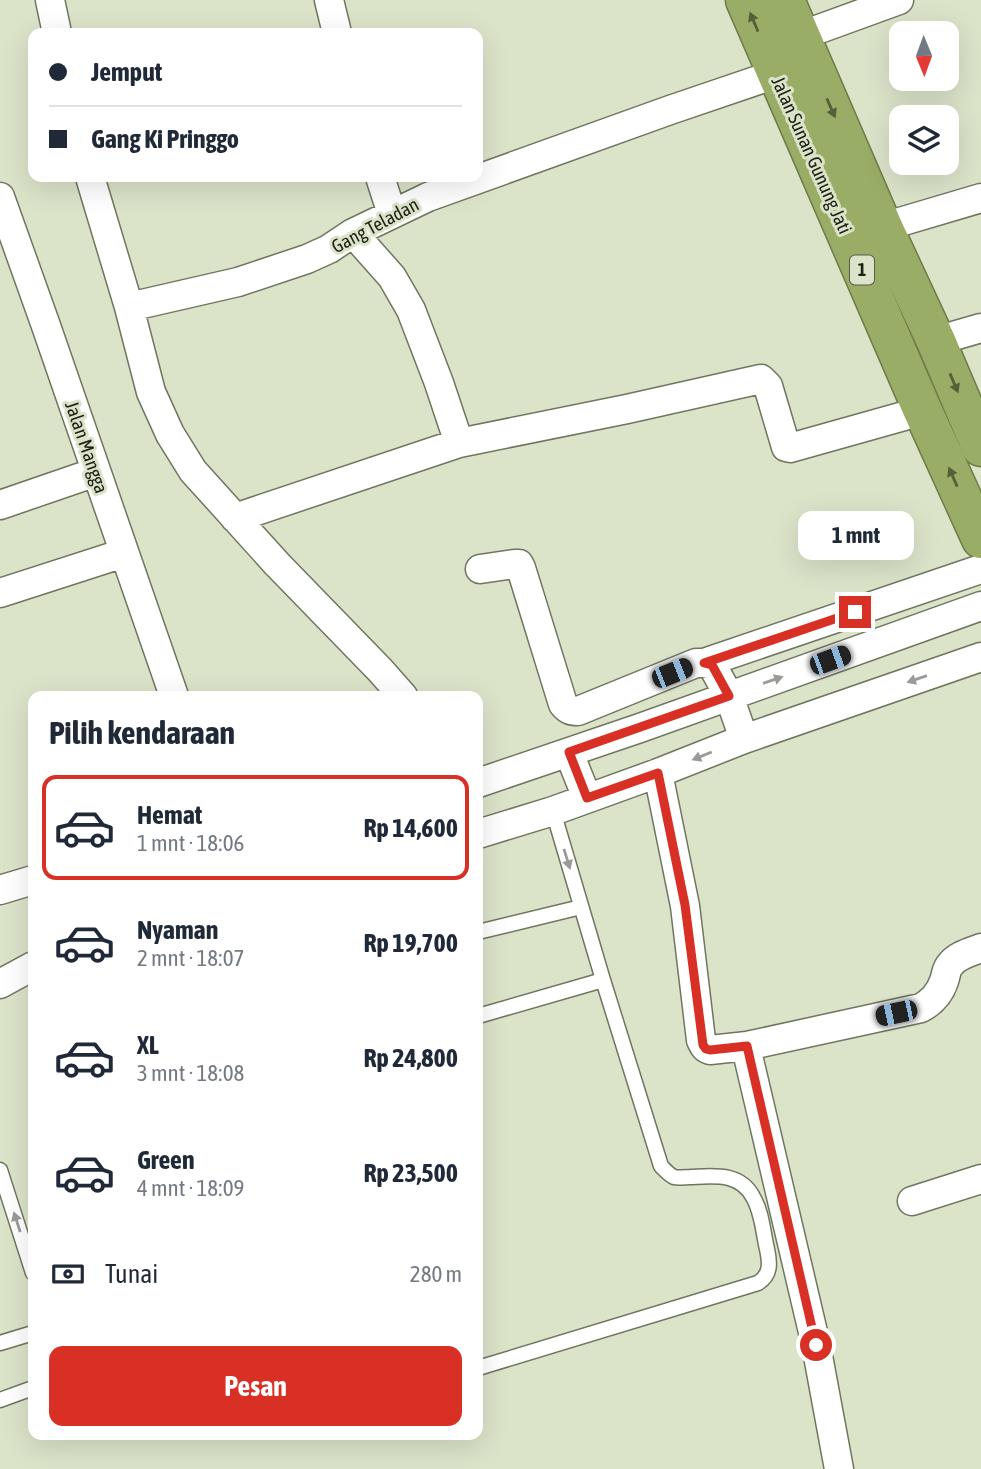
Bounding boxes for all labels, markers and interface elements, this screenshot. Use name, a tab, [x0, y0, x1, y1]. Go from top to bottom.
one-way arrow	[748, 11, 759, 32]
north arrow	[889, 21, 959, 91]
map controls	[889, 21, 959, 175]
text: Jemput	[91, 57, 162, 87]
street label: Jalan Sunan Gunung Jati	[767, 73, 857, 237]
one-way arrow	[826, 97, 837, 118]
button: layers	[889, 105, 959, 175]
text: Gang Ki Pringgo	[91, 124, 239, 154]
street label: Gang Teladan	[328, 193, 422, 257]
road number: 1	[850, 256, 874, 284]
one-way arrow	[948, 372, 959, 393]
street label: Jalan Mangga	[61, 398, 113, 496]
one-way arrow	[947, 467, 959, 487]
callout: 1 mnt	[797, 510, 913, 560]
text: 1 mnt	[832, 522, 880, 548]
route end	[839, 596, 871, 628]
car	[807, 643, 854, 677]
car	[649, 655, 696, 691]
one-way arrow	[763, 674, 784, 685]
one-way arrow	[906, 674, 927, 685]
text: Pilih kendaraan	[49, 714, 235, 751]
one-way arrow	[692, 750, 713, 761]
icon: car	[53, 796, 116, 859]
text: Hemat	[137, 800, 202, 830]
text: Rp 14,600	[363, 813, 458, 843]
text: 1 mnt · 18:06	[137, 830, 244, 856]
one-way arrow	[563, 848, 573, 869]
icon: car	[53, 911, 116, 974]
text: Nyaman	[137, 915, 218, 945]
text: Rp 19,700	[363, 928, 458, 958]
text: 2 mnt · 18:07	[137, 945, 244, 971]
car	[874, 998, 919, 1028]
icon: car	[53, 1026, 116, 1089]
text: XL	[137, 1030, 159, 1060]
text: Rp 24,800	[363, 1043, 458, 1073]
text: 3 mnt · 18:08	[137, 1060, 244, 1086]
icon: car	[53, 1141, 116, 1204]
text: Green	[137, 1145, 195, 1175]
text: Rp 23,500	[363, 1158, 458, 1188]
text: 4 mnt · 18:09	[137, 1175, 244, 1201]
one-way arrow	[11, 1211, 21, 1232]
icon: cash	[49, 1255, 87, 1293]
text: Tunai	[105, 1259, 158, 1289]
text: 280 m	[410, 1261, 462, 1287]
route start	[800, 1329, 832, 1361]
button: Pesan	[49, 1346, 462, 1426]

